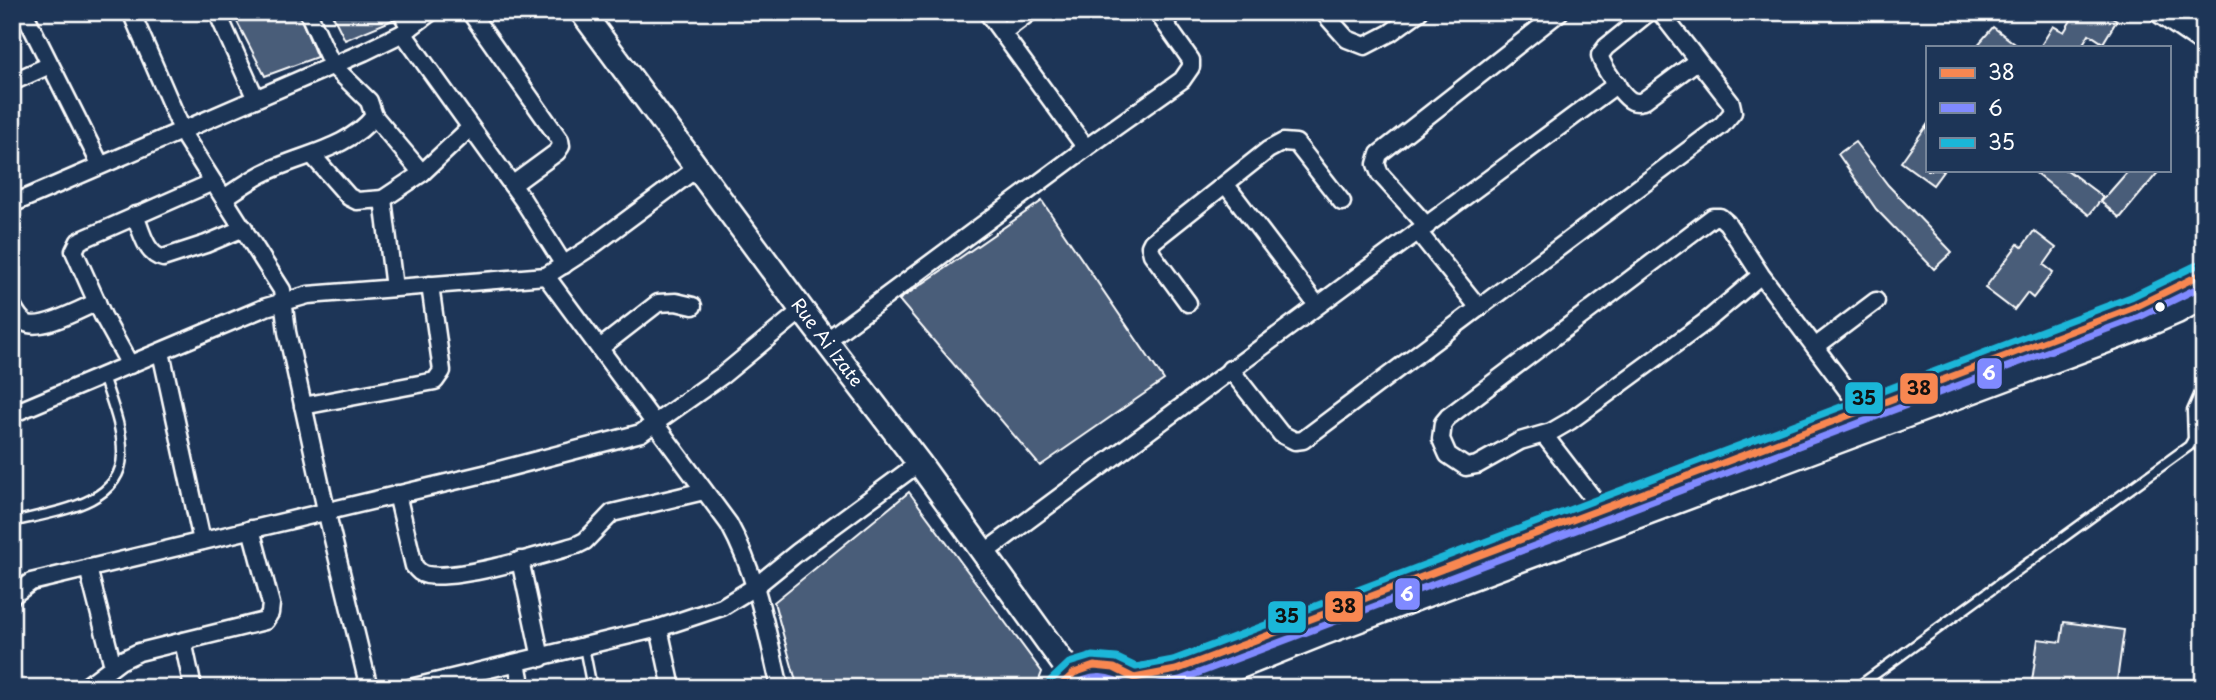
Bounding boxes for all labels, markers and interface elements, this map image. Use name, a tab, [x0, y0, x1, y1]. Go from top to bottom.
legend	[1926, 46, 2170, 172]
text: 38	[1988, 55, 2015, 87]
text: 6	[1988, 91, 2003, 123]
text: 35	[1988, 125, 2015, 157]
street label: Rue Ai Izate	[786, 292, 870, 392]
unlabelled marker	[2153, 300, 2167, 314]
line badge: 6	[1976, 357, 2003, 390]
text: 6	[1982, 358, 1996, 386]
line badge: 38	[1899, 372, 1939, 405]
text: 38	[1907, 373, 1931, 401]
line badge: 35	[1844, 381, 1884, 415]
text: 35	[1852, 383, 1876, 411]
line badge: 6	[1394, 577, 1421, 611]
text: 6	[1400, 579, 1414, 607]
line badge: 38	[1324, 590, 1364, 623]
text: 38	[1332, 591, 1356, 619]
line badge: 35	[1267, 600, 1307, 634]
text: 35	[1275, 601, 1299, 629]

